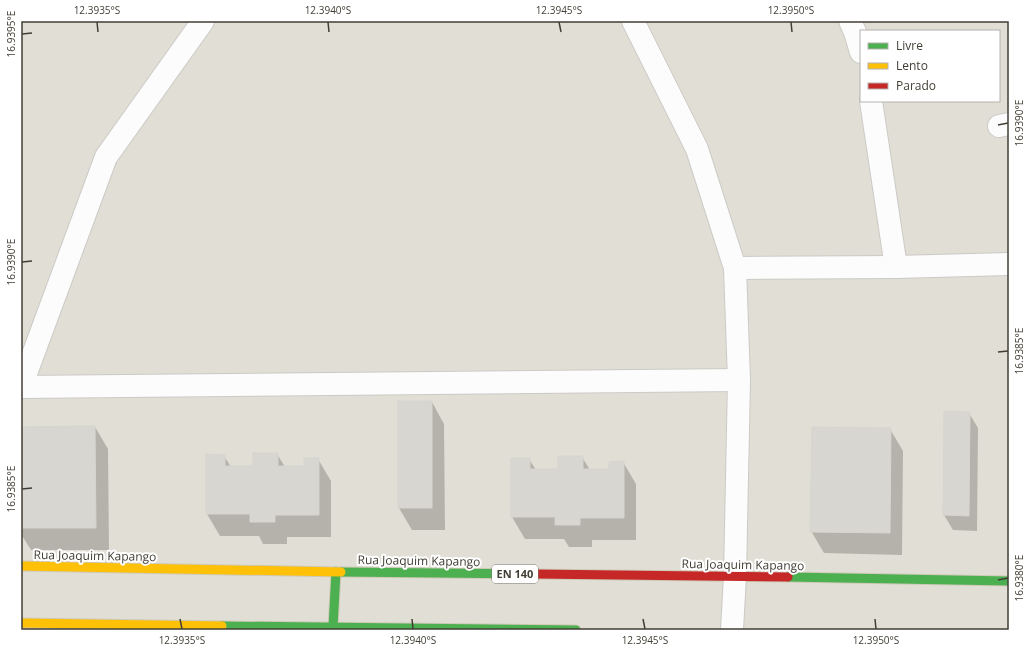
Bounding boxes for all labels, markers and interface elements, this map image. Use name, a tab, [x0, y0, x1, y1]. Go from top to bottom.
text: 12.3935°S	[74, 3, 120, 17]
text: 12.3940°S	[305, 3, 351, 17]
text: 12.3945°S	[536, 3, 582, 17]
text: 12.3950°S	[768, 3, 814, 17]
text: 16.9395°E	[4, 11, 18, 57]
legend	[860, 30, 1000, 102]
text: Livre	[896, 37, 923, 54]
text: Lento	[896, 57, 928, 74]
text: Parado	[896, 77, 936, 94]
text: 16.9390°E	[1012, 100, 1026, 146]
text: 16.9390°E	[4, 239, 18, 285]
text: 16.9385°E	[1012, 328, 1026, 374]
text: 16.9385°E	[4, 466, 18, 512]
street label: Rua Joaquim Kapango	[33, 546, 157, 565]
street label: Rua Joaquim Kapango	[357, 551, 481, 570]
street label: Rua Joaquim Kapango	[681, 555, 805, 574]
text: 16.9380°E	[1012, 555, 1026, 601]
road number: EN 140	[492, 565, 538, 583]
text: 12.3935°S	[159, 633, 205, 647]
text: 12.3940°S	[390, 633, 436, 647]
text: 12.3945°S	[622, 633, 668, 647]
text: 12.3950°S	[853, 633, 899, 647]

